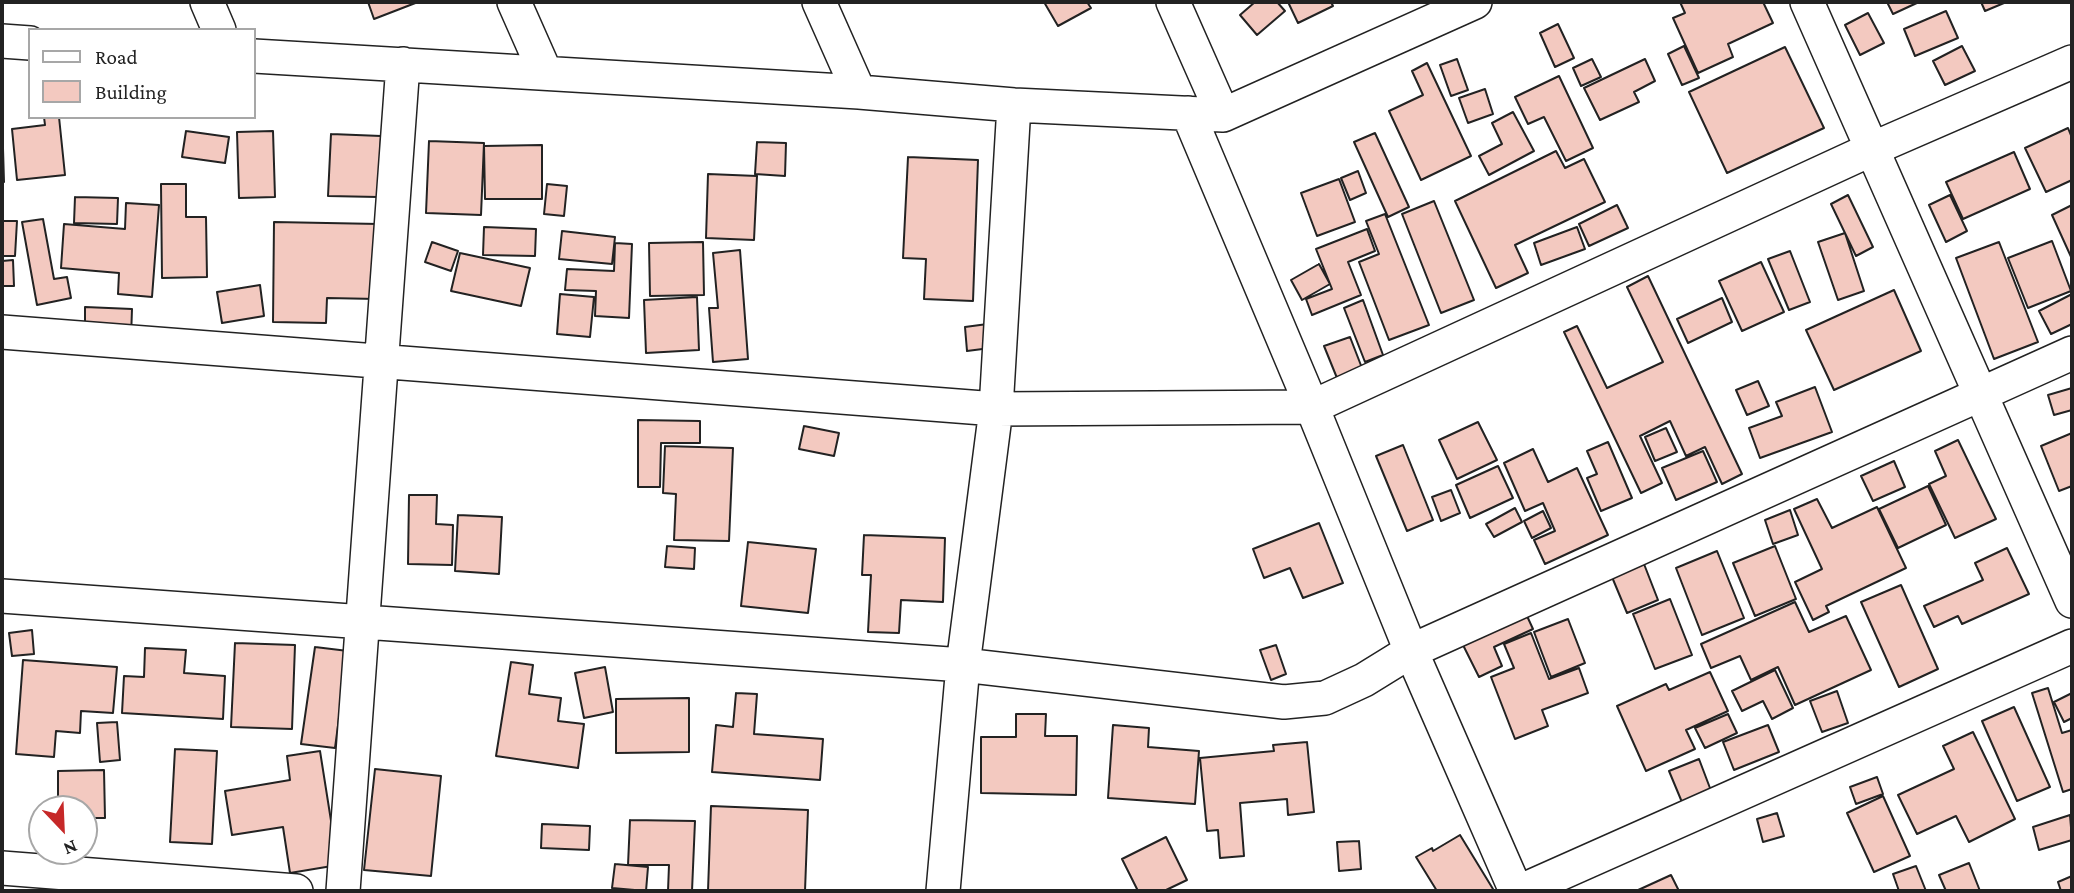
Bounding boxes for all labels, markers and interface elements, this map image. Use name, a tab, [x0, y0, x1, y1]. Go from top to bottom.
legend	[28, 28, 256, 119]
text: Road	[95, 45, 138, 69]
text: Building	[95, 80, 167, 104]
north arrow	[28, 795, 98, 865]
text: N	[61, 836, 81, 860]

